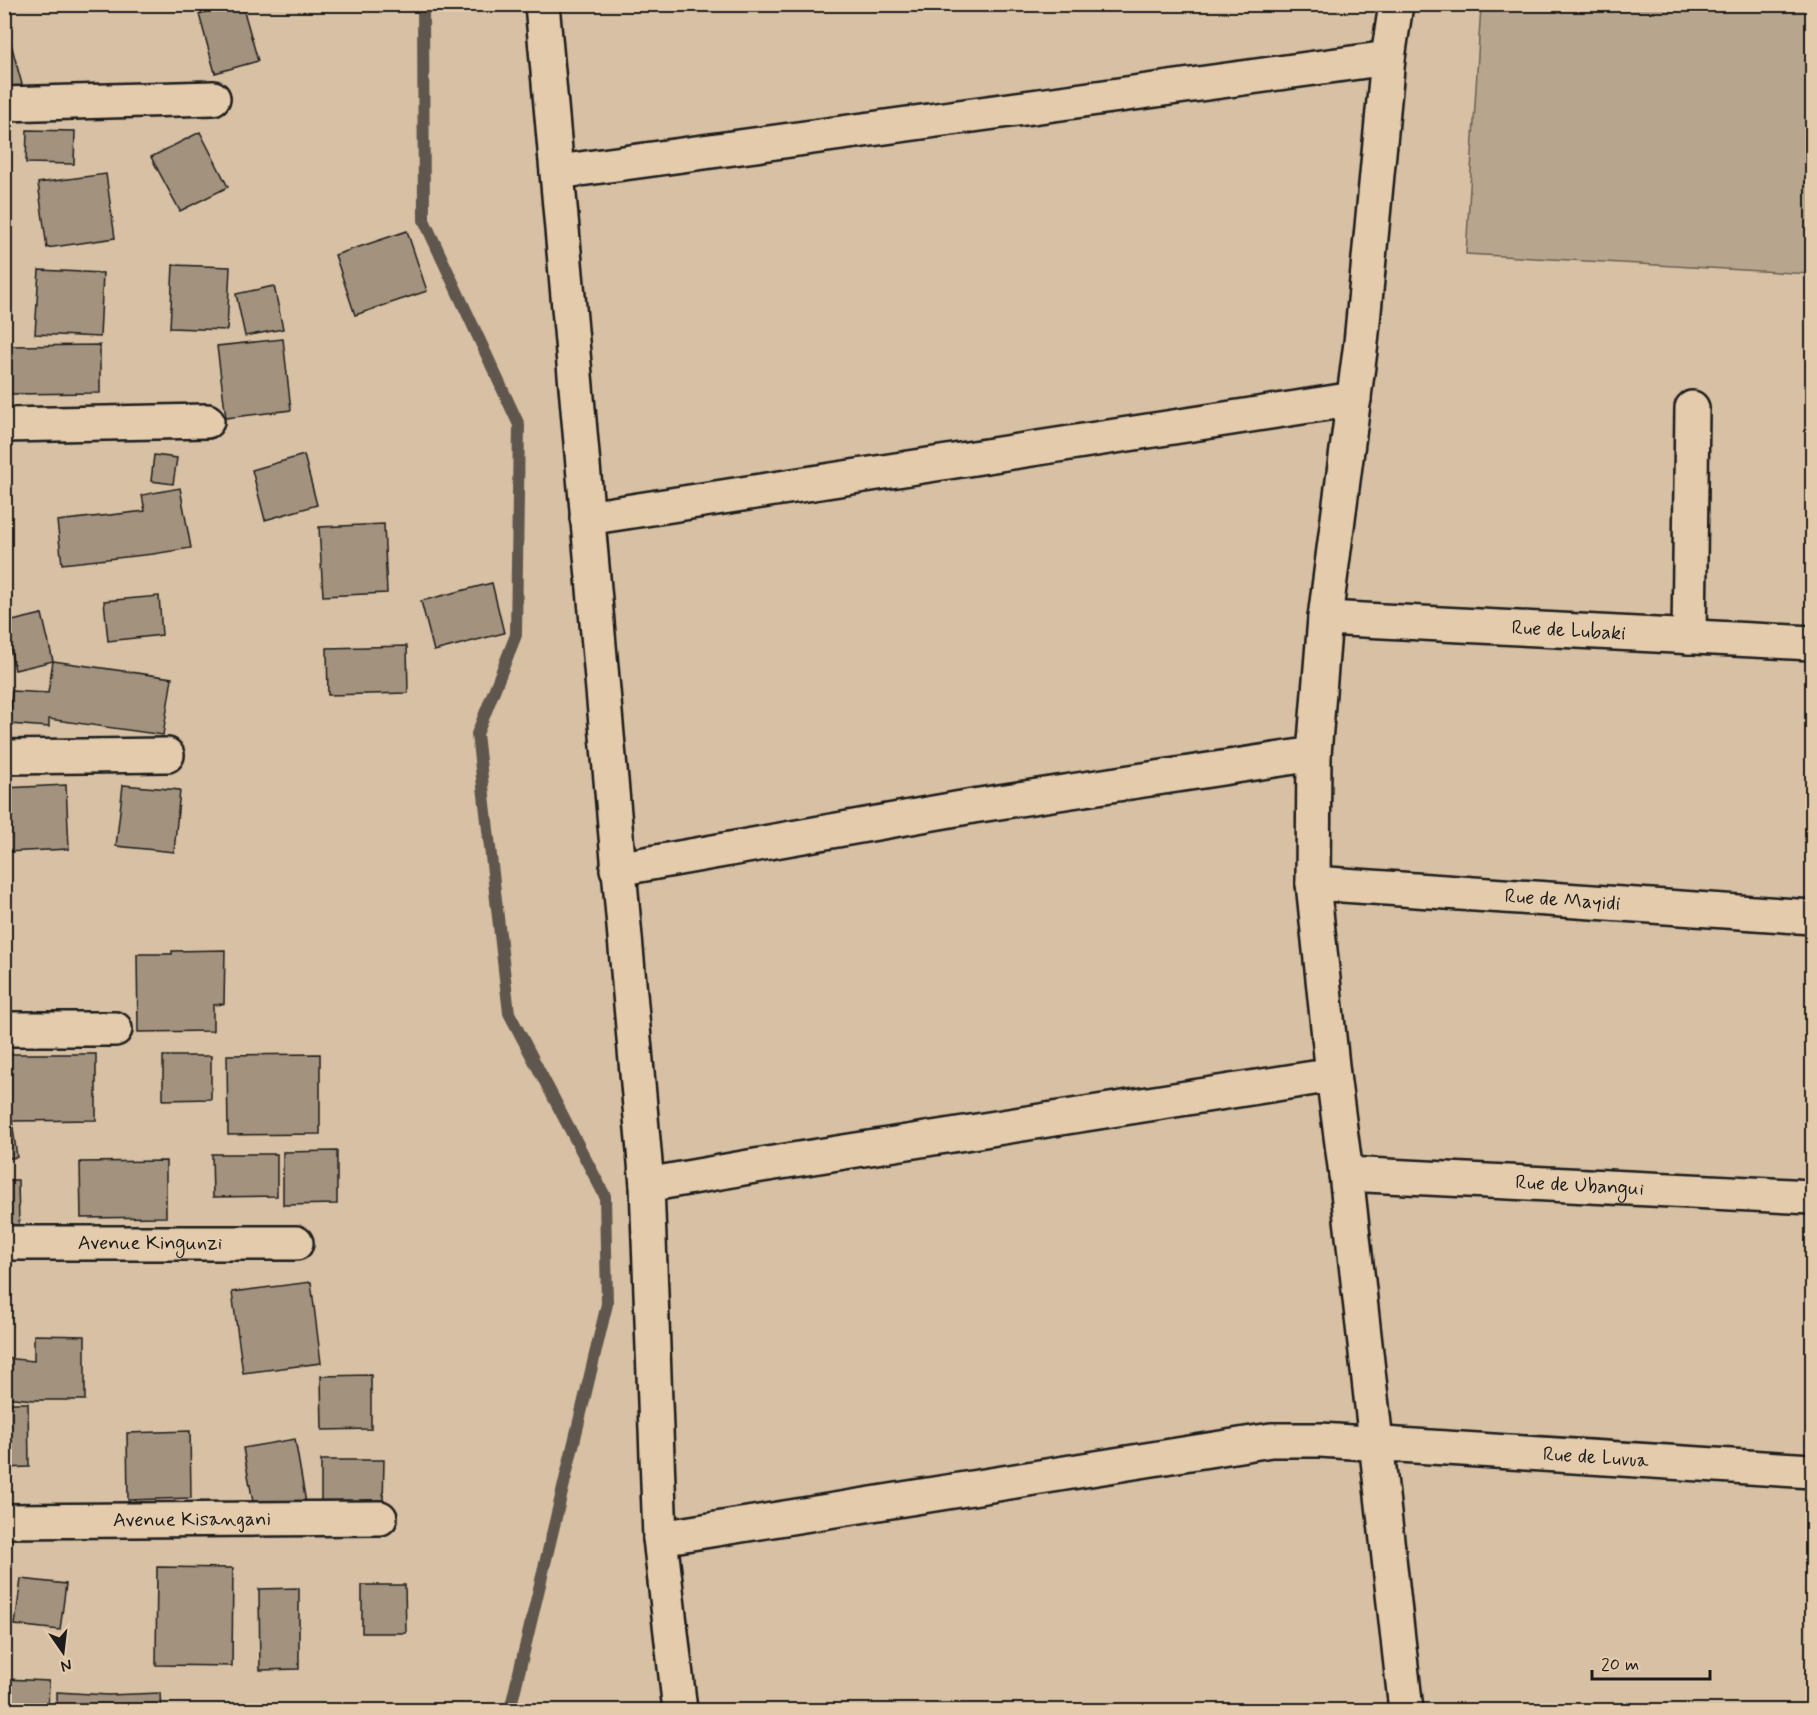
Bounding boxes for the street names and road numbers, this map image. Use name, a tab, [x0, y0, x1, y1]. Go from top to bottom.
street label: Rue de Lubaki	[1511, 614, 1626, 647]
street label: Rue de Mayidi	[1504, 883, 1621, 917]
street label: Rue de Ubangui	[1515, 1169, 1645, 1202]
street label: Avenue Kingunzi	[78, 1230, 222, 1258]
street label: Rue de Luvua	[1542, 1441, 1650, 1474]
street label: Avenue Kisangani	[113, 1505, 271, 1534]

